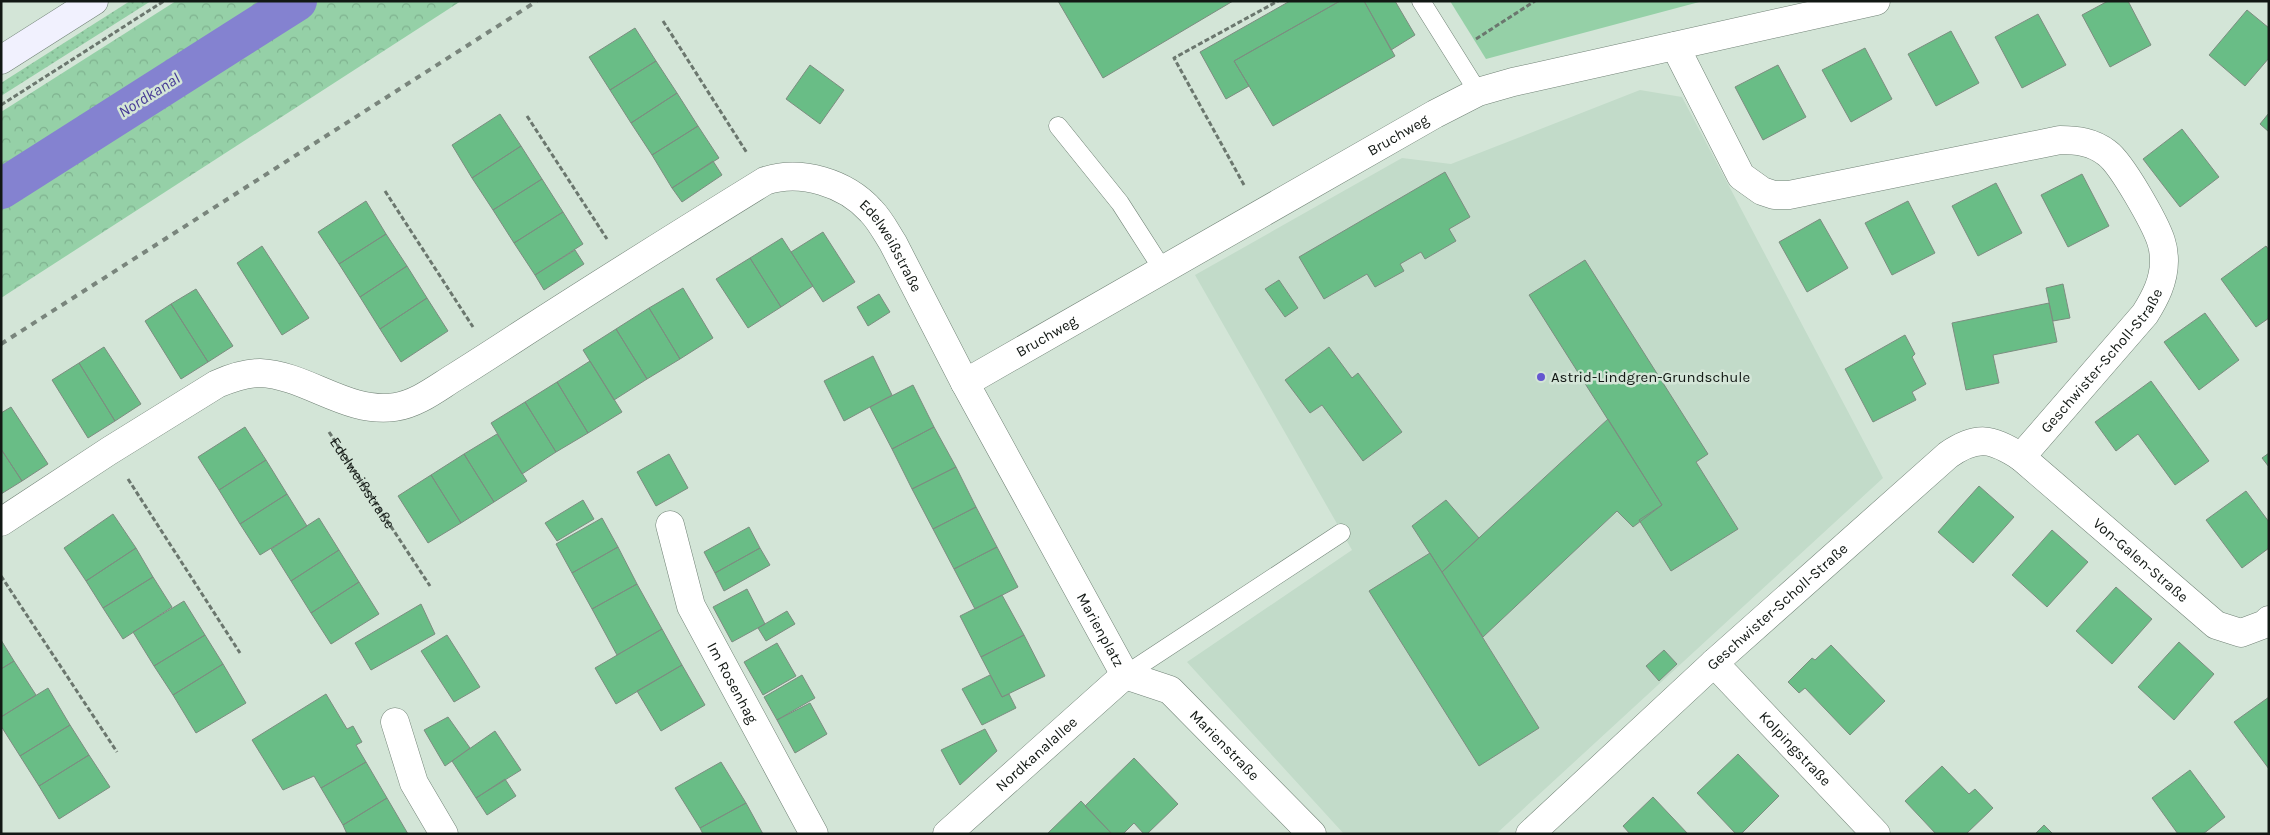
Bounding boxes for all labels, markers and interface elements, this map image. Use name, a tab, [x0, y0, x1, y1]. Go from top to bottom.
water label: Nordkanal	[115, 69, 183, 121]
street label: Bruchweg	[1364, 110, 1432, 160]
street label: Edelweißstraße	[856, 195, 926, 295]
street label: Geschwister-Scholl-Straße	[2037, 286, 2166, 437]
street label: Bruchweg	[1013, 311, 1081, 361]
place label: Astrid-Lindgren-Grundschule	[1551, 368, 1750, 386]
marker: Astrid-Lindgren-Grundschule	[1535, 371, 1547, 383]
street label: Edelweißstraße	[326, 434, 399, 532]
street label: Von-Galen-Straße	[2089, 514, 2192, 606]
street label: Geschwister-Scholl-Straße	[1703, 539, 1852, 674]
street label: Marienplatz	[1073, 590, 1128, 670]
street label: Im Rosenhag	[703, 639, 762, 727]
street label: Marienstraße	[1186, 706, 1263, 784]
street label: Kolpingstraße	[1755, 707, 1835, 790]
street label: Nordkanalallee	[992, 713, 1081, 795]

